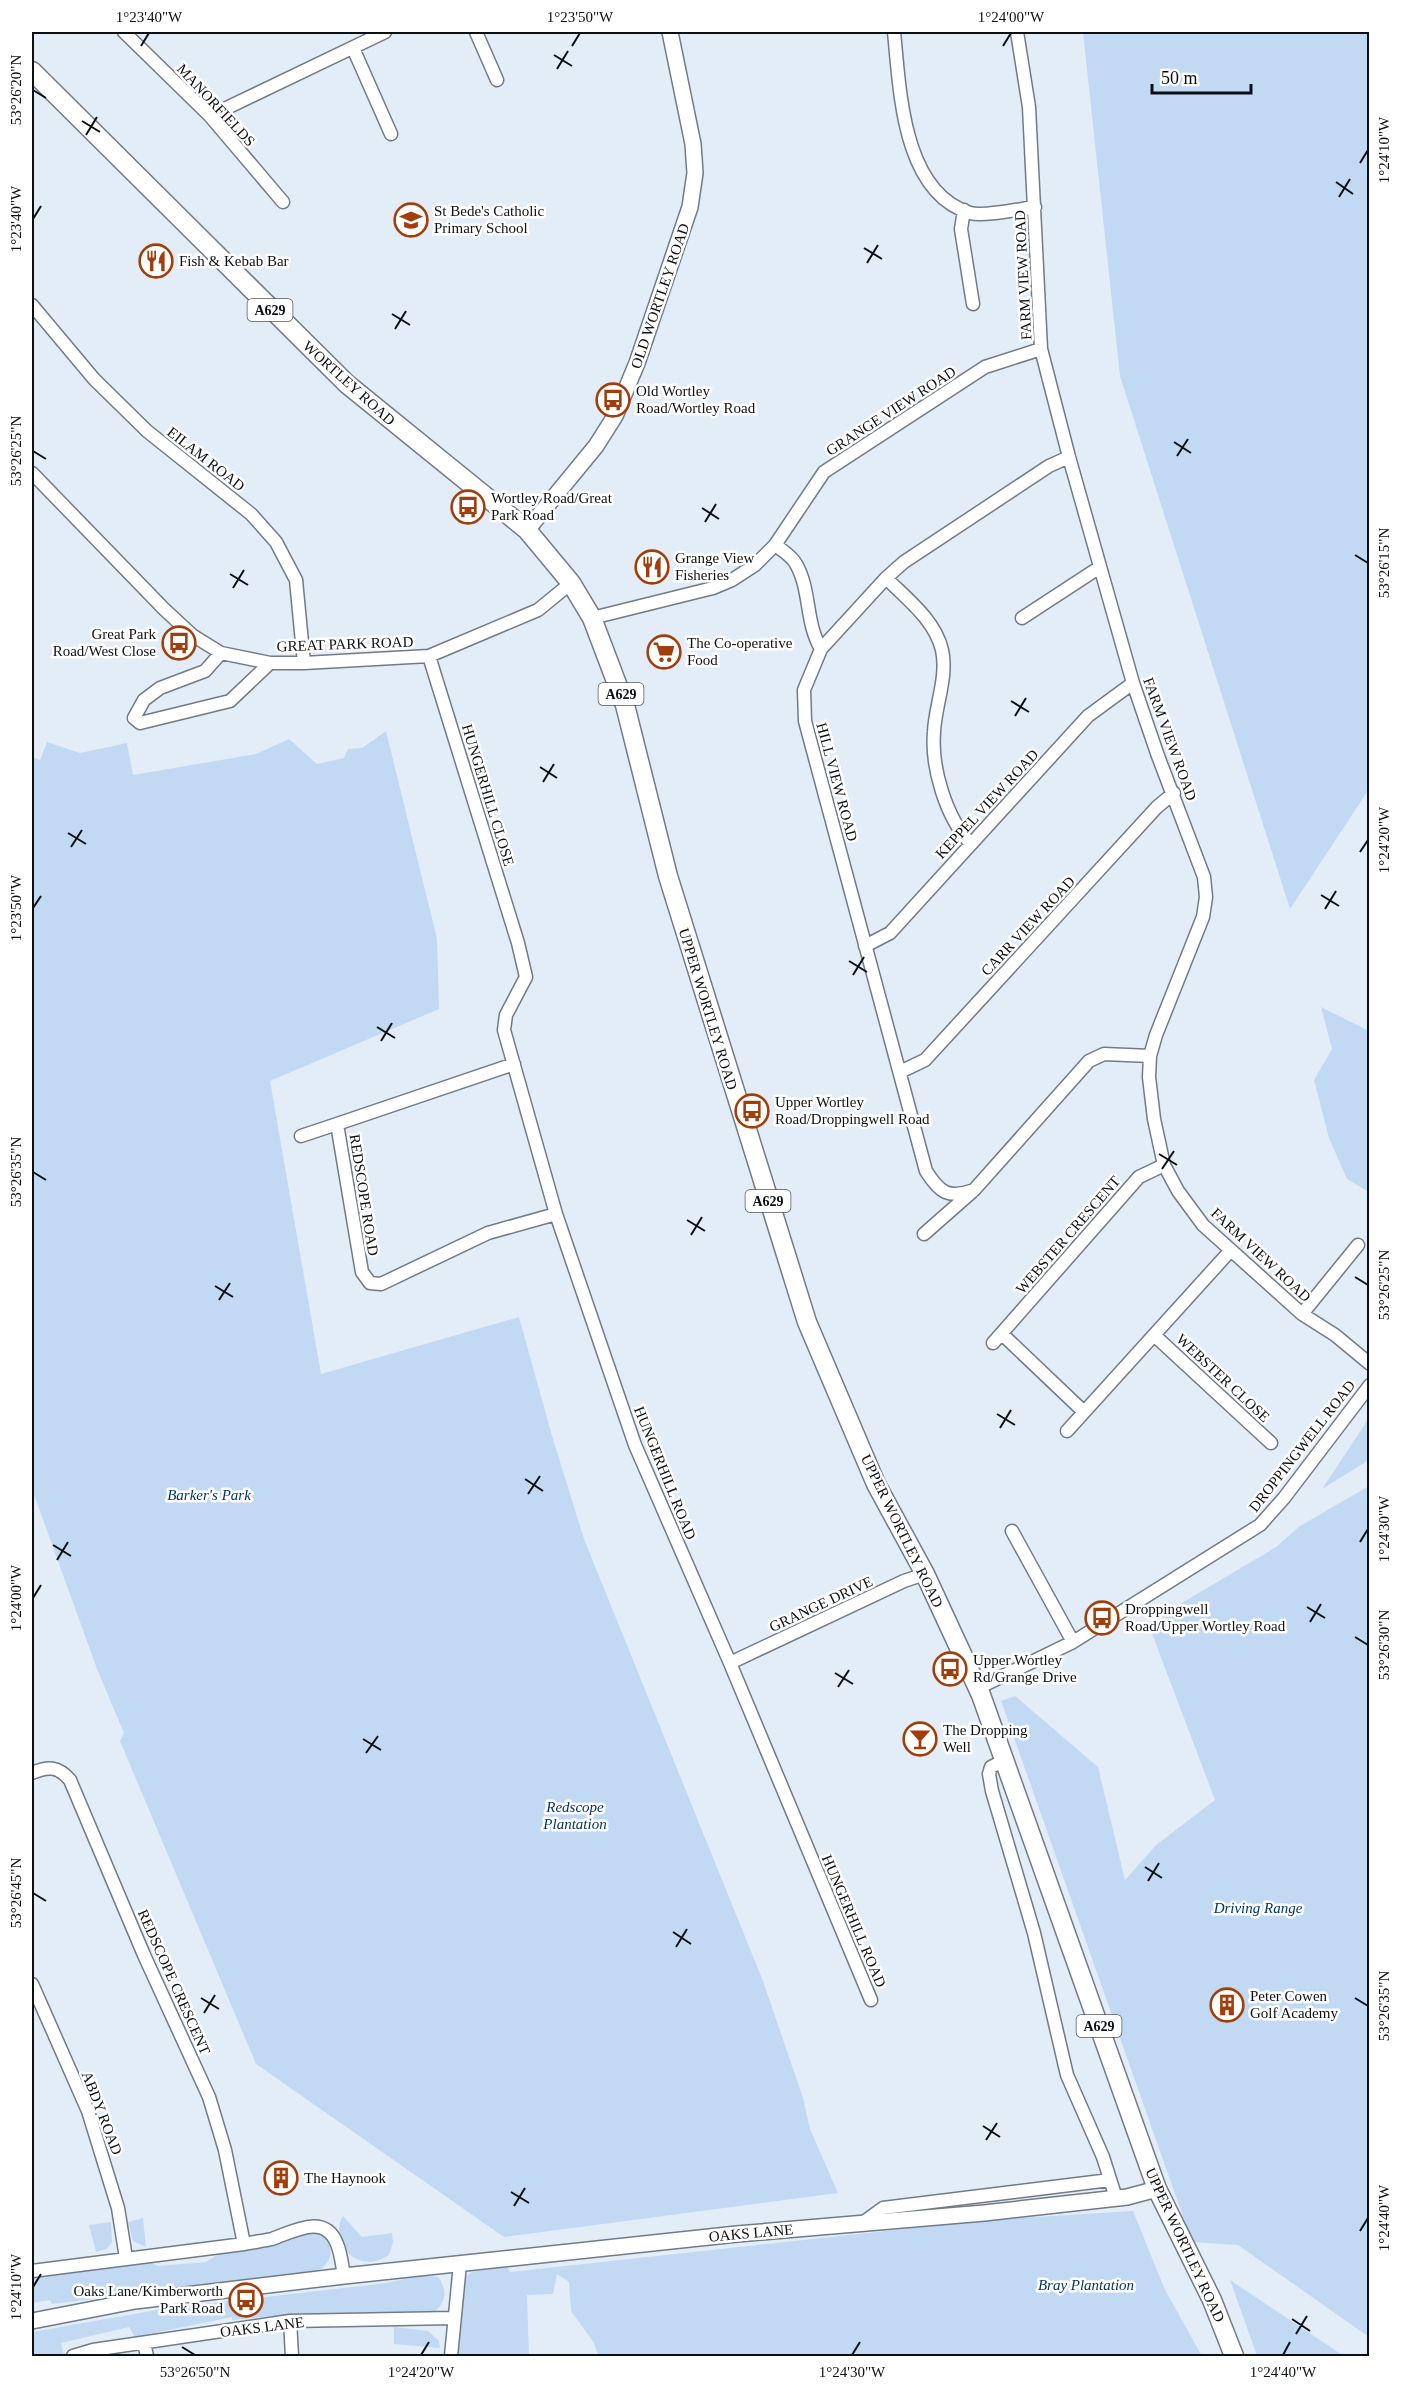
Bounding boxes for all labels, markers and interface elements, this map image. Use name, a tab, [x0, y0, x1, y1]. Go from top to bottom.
text: 1°23'40"W	[116, 9, 183, 25]
text: 1°23'50"W	[547, 9, 614, 25]
text: 1°24'00"W	[978, 9, 1045, 25]
text: 53°26'20"N	[8, 55, 24, 125]
scale bar	[1152, 57, 1251, 95]
street label: MANORFIELDS	[174, 61, 258, 149]
text: 50 m	[1161, 68, 1198, 88]
text: 1°24'10"W	[1376, 116, 1392, 183]
text: 1°23'40"W	[8, 185, 24, 252]
school or university icon: St Bede's Catholic Primary School	[393, 202, 429, 238]
place label: St Bede's Catholic Primary School	[434, 203, 545, 236]
street label: FARM VIEW ROAD	[1012, 209, 1034, 340]
street label: OLD WORTLEY ROAD	[628, 221, 692, 371]
restaurant icon: Fish & Kebab Bar	[138, 243, 174, 279]
place label: Fish & Kebab Bar	[179, 253, 289, 269]
road number: A629	[248, 299, 292, 321]
street label: WORTLEY ROAD	[300, 338, 398, 429]
street label: GRANGE VIEW ROAD	[823, 363, 959, 459]
bus stop icon: Old Wortley Road/Wortley Road	[595, 382, 631, 418]
place label: Old Wortley Road/Wortley Road	[636, 383, 756, 416]
text: 53°26'25"N	[8, 416, 24, 486]
street label: EILAM ROAD	[164, 424, 248, 494]
bus stop icon: Wortley Road/Great Park Road	[450, 489, 486, 525]
place label: Wortley Road/Great Park Road	[491, 490, 613, 523]
text: 53°26'15"N	[1376, 528, 1392, 598]
restaurant icon: Grange View Fisheries	[634, 549, 670, 585]
place label: Grange View Fisheries	[675, 550, 754, 583]
bus stop icon: Great Park Road/West Close	[161, 625, 197, 661]
place label: Great Park Road/West Close	[53, 626, 156, 659]
street label: GREAT PARK ROAD	[276, 634, 414, 654]
supermarket icon: The Co-operative Food	[646, 634, 682, 670]
place label: The Co-operative Food	[687, 635, 793, 668]
street label: FARM VIEW ROAD	[1140, 675, 1200, 803]
road number: A629	[598, 683, 644, 705]
street label: HILL VIEW ROAD	[813, 721, 861, 843]
street label: HUNGERHILL CLOSE	[459, 722, 517, 868]
street label: KEPPEL VIEW ROAD	[932, 746, 1042, 862]
text: 1°24'20"W	[1376, 806, 1392, 873]
street label: CARR VIEW ROAD	[978, 873, 1078, 979]
text: 1°23'50"W	[8, 874, 24, 941]
street label: UPPER WORTLEY ROAD	[676, 926, 740, 1092]
bus stop icon: Upper Wortley Road/Droppingwell Road	[734, 1093, 770, 1129]
place label: Upper Wortley Road/Droppingwell Road	[775, 1094, 930, 1127]
street label: REDSCOPE ROAD	[346, 1133, 382, 1257]
text: 53°26'35"N	[8, 1137, 24, 1207]
street label: WEBSTER CRESCENT	[1013, 1173, 1123, 1297]
road number: A629	[746, 1190, 790, 1212]
street label: FARM VIEW ROAD	[1208, 1205, 1314, 1305]
text: 53°26'25"N	[1376, 1250, 1392, 1320]
street label: WEBSTER CLOSE	[1173, 1331, 1273, 1425]
street label: DROPPINGWELL ROAD	[1246, 1377, 1358, 1515]
street label: HUNGERHILL ROAD	[631, 1404, 699, 1542]
street label: UPPER WORTLEY ROAD	[858, 1452, 946, 1610]
park label: Barker's Park	[167, 1487, 251, 1503]
text: 1°24'30"W	[1376, 1495, 1392, 1562]
text: 1°24'00"W	[8, 1564, 24, 1631]
street label: GRANGE DRIVE	[767, 1573, 875, 1635]
bus stop icon: Droppingwell Road/Upper Wortley Road	[1084, 1600, 1120, 1636]
place label: Droppingwell Road/Upper Wortley Road	[1125, 1601, 1286, 1634]
text: 53°26'30"N	[1376, 1610, 1392, 1680]
bus stop icon: Upper Wortley Rd/Grange Drive	[932, 1651, 968, 1687]
place label: Upper Wortley Rd/Grange Drive	[973, 1652, 1077, 1685]
bar icon: The Dropping Well	[902, 1721, 938, 1757]
place label: The Dropping Well	[943, 1722, 1028, 1755]
park label: Redscope Plantation	[542, 1799, 607, 1832]
street label: HUNGERHILL ROAD	[819, 1852, 889, 1990]
text: 53°26'45"N	[8, 1858, 24, 1928]
park label: Driving Range	[1213, 1900, 1303, 1916]
street label: REDSCOPE CRESCENT	[135, 1907, 213, 2057]
text: 53°26'35"N	[1376, 1971, 1392, 2041]
building icon: Peter Cowen Golf Academy	[1209, 1987, 1245, 2023]
place label: Peter Cowen Golf Academy	[1250, 1988, 1338, 2021]
road number: A629	[1076, 2015, 1122, 2037]
street label: ABDY ROAD	[79, 2069, 125, 2157]
building icon: The Haynook	[263, 2160, 299, 2196]
street label: UPPER WORTLEY ROAD	[1142, 2165, 1228, 2325]
place label: The Haynook	[304, 2170, 387, 2186]
text: 1°24'40"W	[1376, 2184, 1392, 2251]
street label: OAKS LANE	[708, 2221, 794, 2245]
text: 1°24'10"W	[8, 2253, 24, 2320]
park label: Bray Plantation	[1038, 2277, 1134, 2293]
bus stop icon: Oaks Lane/Kimberworth Park Road	[228, 2282, 264, 2318]
place label: Oaks Lane/Kimberworth Park Road	[73, 2283, 223, 2316]
street label: OAKS LANE	[219, 2314, 305, 2340]
text: 53°26'50"N	[160, 2364, 230, 2380]
text: 1°24'20"W	[388, 2364, 455, 2380]
text: 1°24'30"W	[819, 2364, 886, 2380]
text: 1°24'40"W	[1250, 2364, 1317, 2380]

